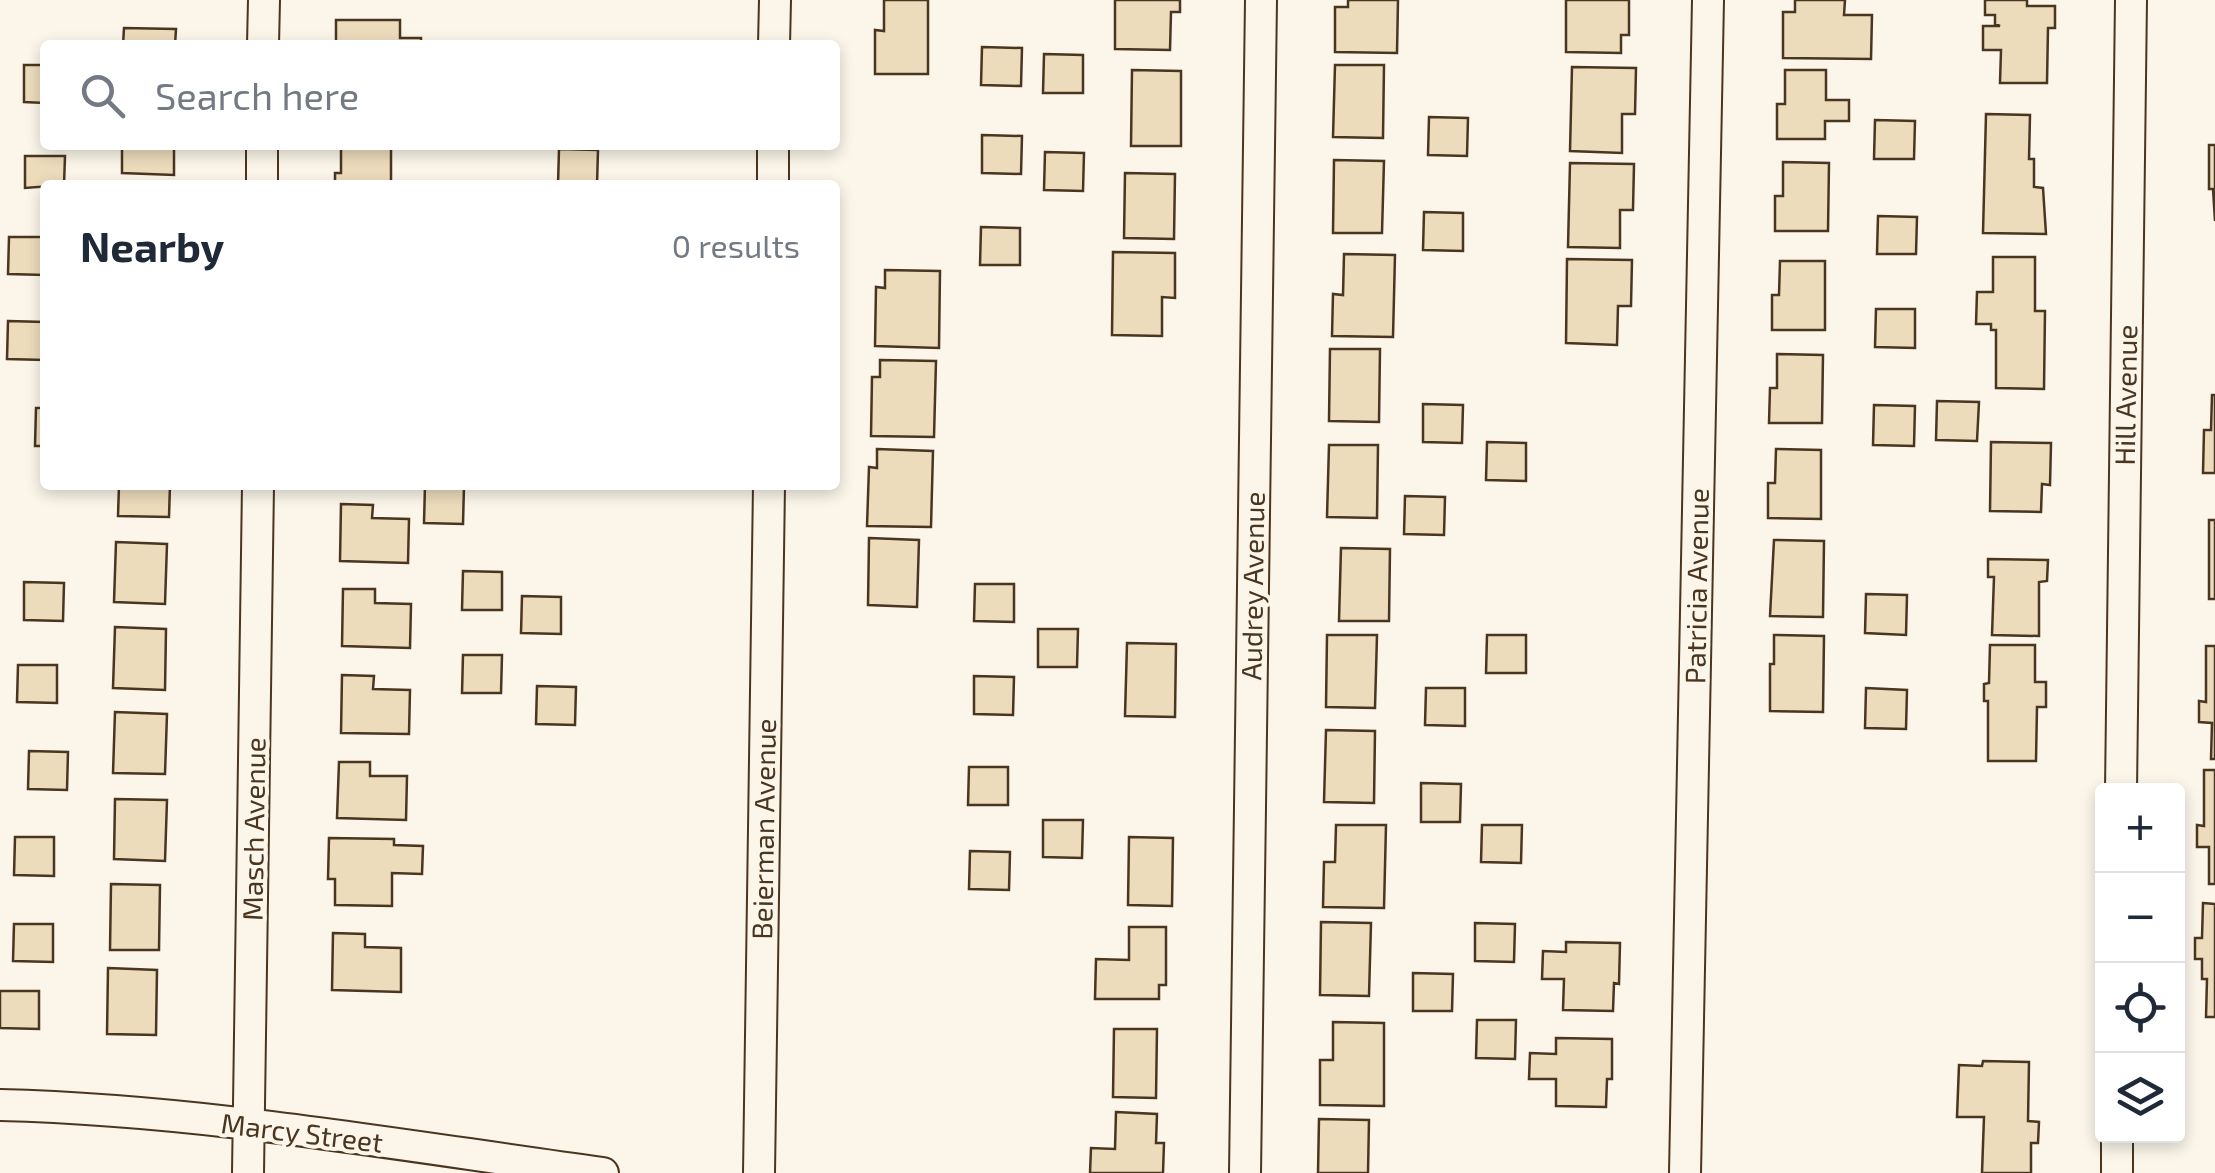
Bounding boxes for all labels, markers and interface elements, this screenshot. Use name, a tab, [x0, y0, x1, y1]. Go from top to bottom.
search box	[40, 40, 840, 150]
icon: search	[75, 68, 130, 123]
text: Search here	[155, 72, 359, 118]
text: Nearby	[80, 220, 224, 270]
text: 0 results	[672, 226, 800, 264]
street label: Hill Avenue	[2107, 324, 2143, 466]
street label: Patricia Avenue	[1677, 488, 1715, 684]
street label: Audrey Avenue	[1233, 491, 1271, 681]
street label: Beierman Avenue	[744, 718, 782, 940]
street label: Masch Avenue	[234, 737, 272, 921]
map controls	[2095, 783, 2185, 1143]
button: +	[2095, 783, 2185, 873]
button: −	[2095, 873, 2185, 963]
button: locate	[2095, 963, 2185, 1053]
button: layers	[2095, 1053, 2185, 1143]
street label: Marcy Street	[219, 1105, 385, 1159]

